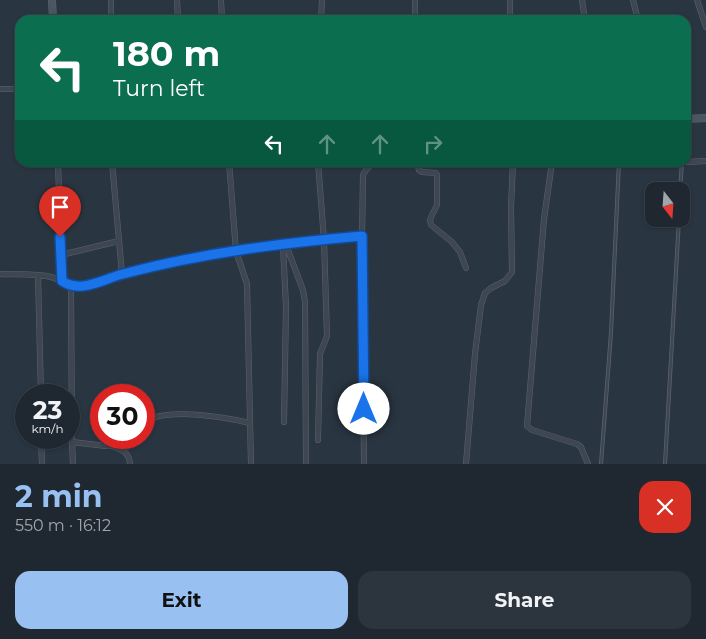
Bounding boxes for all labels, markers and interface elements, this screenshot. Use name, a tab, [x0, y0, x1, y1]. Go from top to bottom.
text: 180 m	[113, 32, 220, 75]
icon: left	[30, 35, 95, 100]
text: Turn left	[113, 75, 205, 102]
icon: left	[260, 130, 288, 158]
icon: ahead	[313, 130, 341, 158]
icon: ahead	[366, 130, 394, 158]
icon: right	[419, 130, 447, 158]
north arrow	[645, 182, 690, 228]
map controls	[645, 182, 690, 227]
pin	[39, 186, 81, 237]
icon: arrive	[46, 193, 74, 221]
position arrow	[337, 382, 389, 434]
speed limit sign: 30	[90, 384, 155, 449]
text: 23	[33, 395, 62, 425]
text: km/h	[31, 421, 64, 436]
text: 2 min	[15, 478, 102, 515]
button: close	[639, 481, 691, 533]
text: 550 m · 16:12	[15, 516, 111, 535]
button: Exit	[15, 571, 348, 629]
button: Share	[358, 571, 691, 629]

